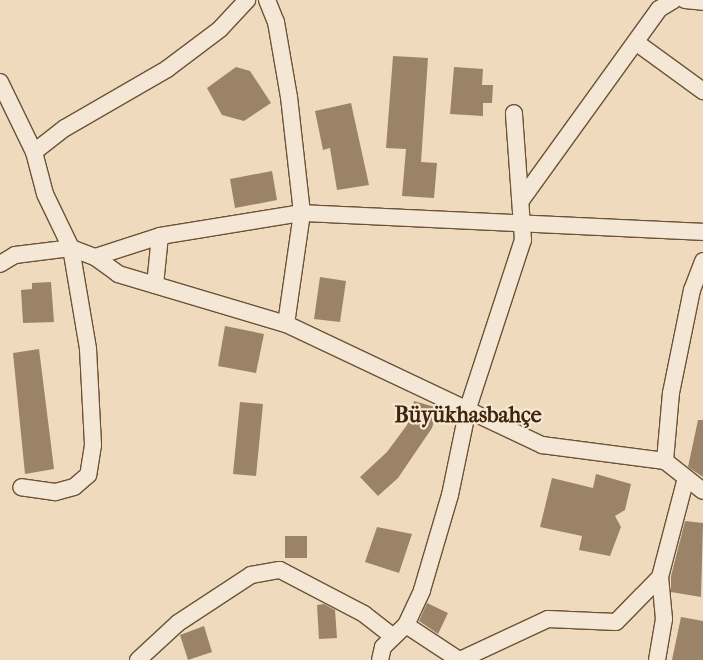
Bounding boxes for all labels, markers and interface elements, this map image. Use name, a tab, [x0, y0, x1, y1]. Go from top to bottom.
district label: Büyükhasbahçe	[394, 403, 542, 429]

